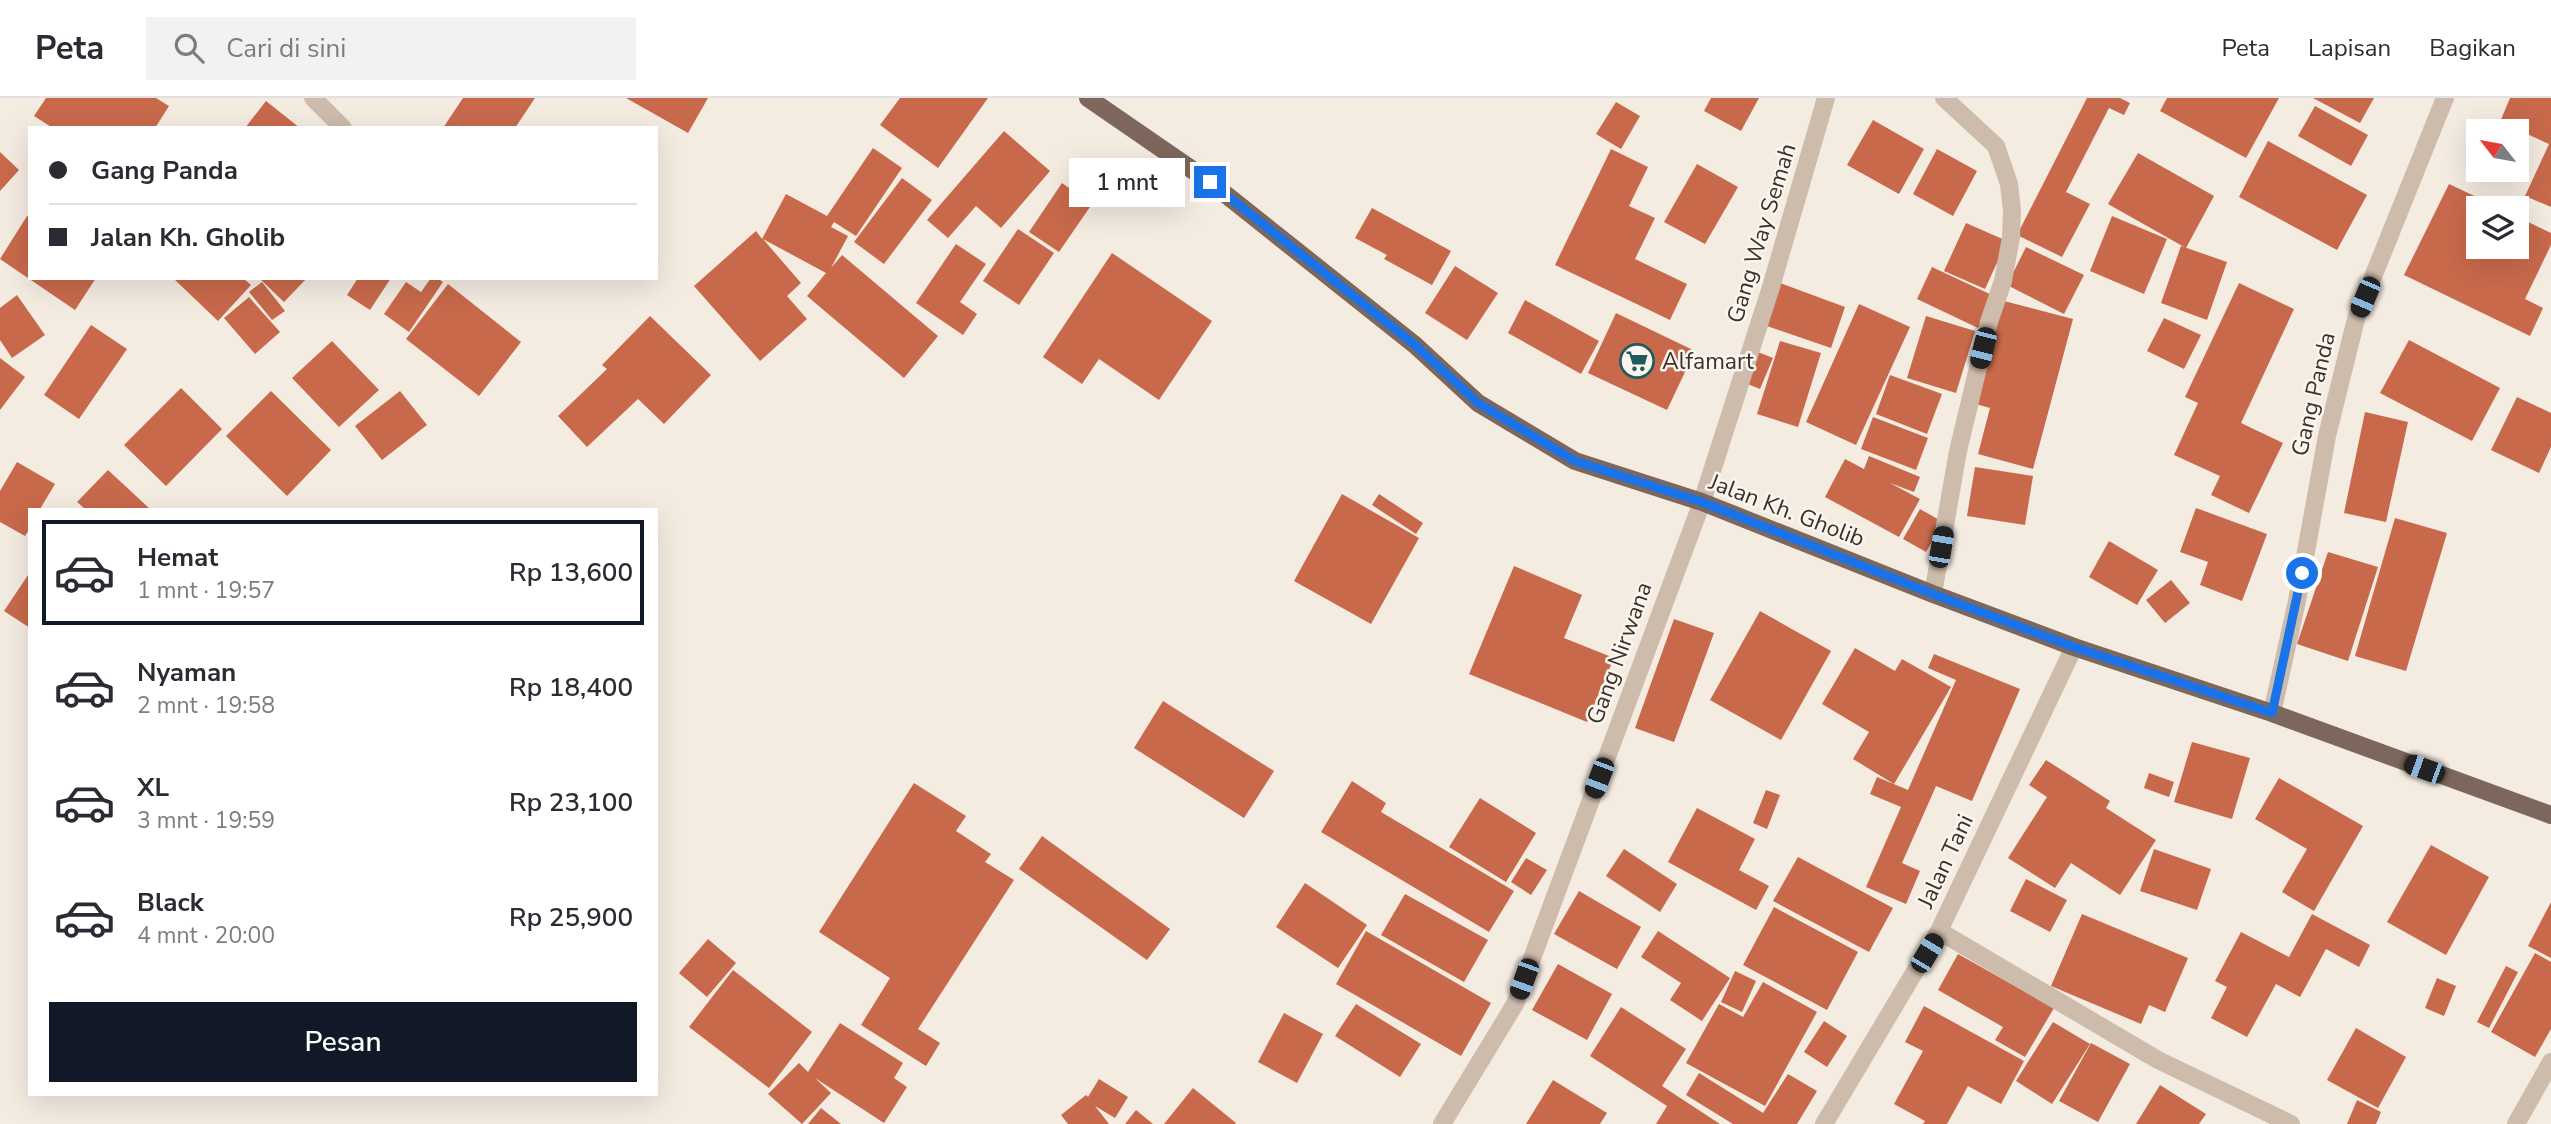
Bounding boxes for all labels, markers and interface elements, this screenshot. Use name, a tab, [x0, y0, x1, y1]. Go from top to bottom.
search box	[146, 17, 636, 80]
text: Peta	[35, 26, 104, 71]
icon: search	[170, 29, 208, 67]
text: Cari di sini	[226, 31, 346, 66]
text: Peta	[2221, 32, 2270, 64]
text: Lapisan	[2308, 32, 2391, 64]
text: Bagikan	[2429, 32, 2516, 64]
north arrow	[2466, 119, 2529, 182]
map controls	[2466, 119, 2529, 259]
street label: Gang Way Semah	[1719, 139, 1804, 327]
text: Gang Panda	[91, 153, 238, 188]
callout: 1 mnt	[1070, 158, 1186, 206]
route end	[1194, 166, 1226, 198]
text: 1 mnt	[1096, 167, 1158, 198]
button: layers	[2466, 196, 2529, 259]
text: Jalan Kh. Gholib	[91, 220, 285, 255]
car	[2348, 274, 2383, 320]
car	[1968, 325, 1999, 371]
street label: Gang Panda	[2284, 329, 2343, 459]
supermarket icon: Alfamart	[1618, 342, 1656, 380]
place label: Alfamart	[1662, 346, 1755, 377]
street label: Jalan Kh. Gholib	[1704, 466, 1869, 554]
car	[1928, 524, 1955, 570]
text: Hemat	[137, 540, 218, 575]
icon: car	[53, 541, 116, 604]
text: Rp 13,600	[509, 555, 633, 590]
route start	[2286, 557, 2318, 589]
text: 1 mnt · 19:57	[137, 575, 275, 606]
street label: Gang Nirwana	[1579, 578, 1660, 729]
text: Nyaman	[137, 655, 236, 690]
icon: car	[53, 656, 116, 719]
text: Rp 18,400	[509, 670, 633, 705]
text: 2 mnt · 19:58	[137, 690, 275, 721]
car	[2401, 752, 2448, 786]
car	[1582, 755, 1617, 801]
text: XL	[137, 770, 169, 805]
icon: car	[53, 771, 116, 834]
text: Rp 23,100	[509, 785, 633, 820]
text: 3 mnt · 19:59	[137, 805, 275, 836]
street label: Jalan Tani	[1910, 809, 1981, 914]
text: Black	[137, 885, 204, 920]
icon: car	[53, 886, 116, 949]
text: Rp 25,900	[509, 900, 633, 935]
text: 4 mnt · 20:00	[137, 920, 275, 951]
car	[1908, 930, 1947, 976]
car	[1507, 956, 1542, 1002]
button: Pesan	[49, 1002, 637, 1082]

